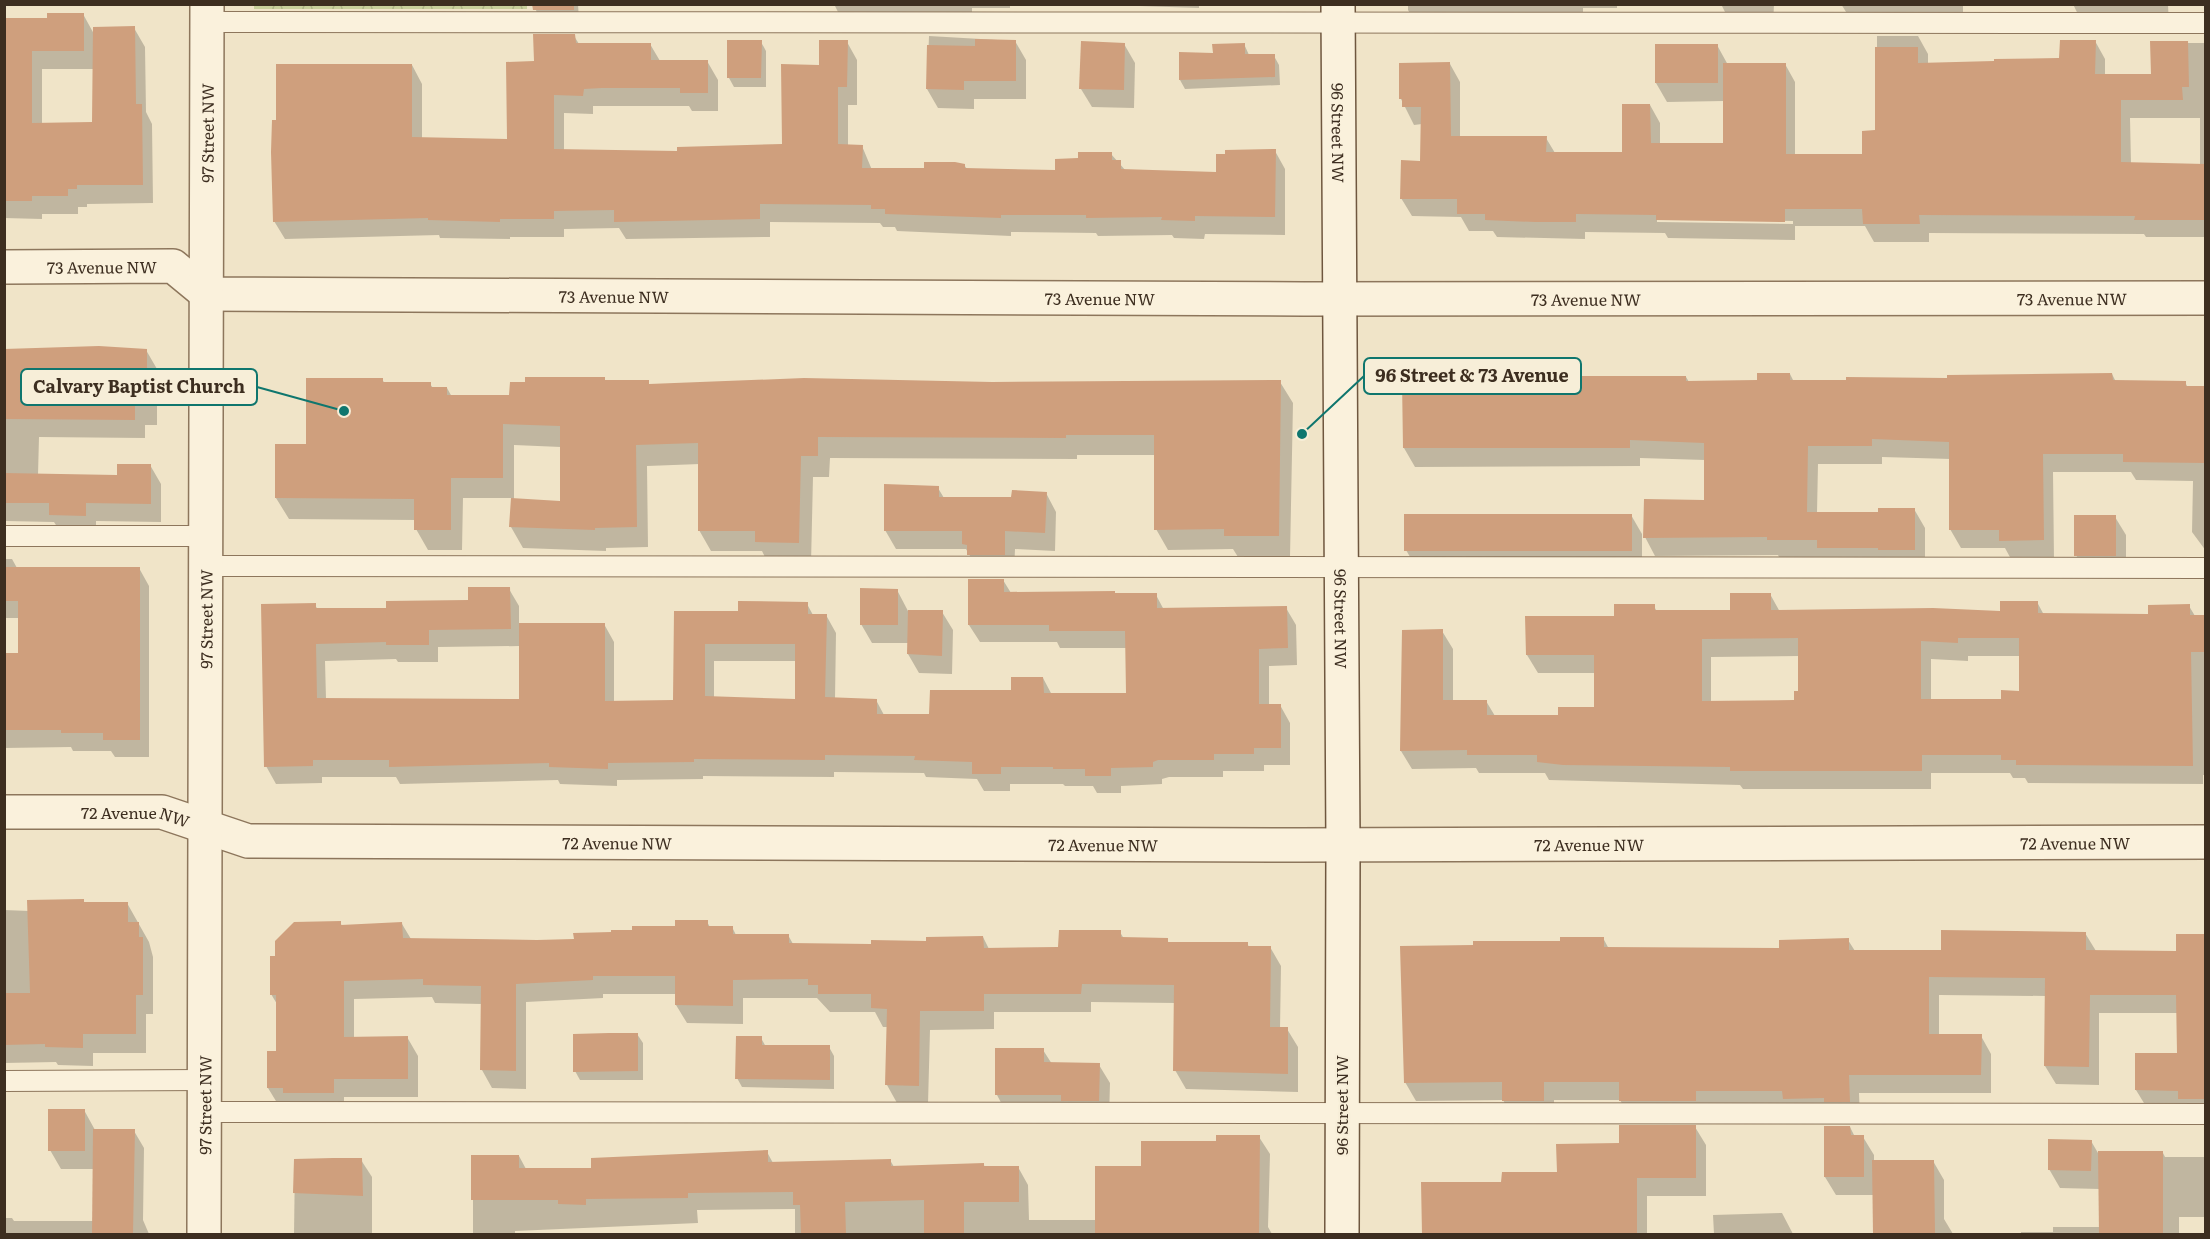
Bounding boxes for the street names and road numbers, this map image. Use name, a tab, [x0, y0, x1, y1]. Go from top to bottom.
street label: 97 Street NW	[195, 83, 219, 183]
street label: 96 Street NW	[1326, 83, 1351, 184]
street label: 73 Avenue NW	[47, 254, 158, 279]
street label: 73 Avenue NW	[559, 284, 670, 308]
street label: 73 Avenue NW	[1045, 286, 1156, 310]
street label: 73 Avenue NW	[2017, 286, 2128, 310]
street label: 73 Avenue NW	[1531, 287, 1642, 311]
street label: 97 Street NW	[193, 569, 218, 669]
street label: 96 Street NW	[1329, 569, 1354, 670]
street label: 72 Avenue NW	[81, 800, 194, 833]
street label: 72 Avenue NW	[562, 830, 673, 855]
street label: 72 Avenue NW	[2020, 830, 2131, 855]
street label: 72 Avenue NW	[1048, 832, 1159, 856]
street label: 72 Avenue NW	[1534, 832, 1645, 856]
street label: 96 Street NW	[1329, 1054, 1353, 1155]
street label: 97 Street NW	[192, 1055, 216, 1155]

